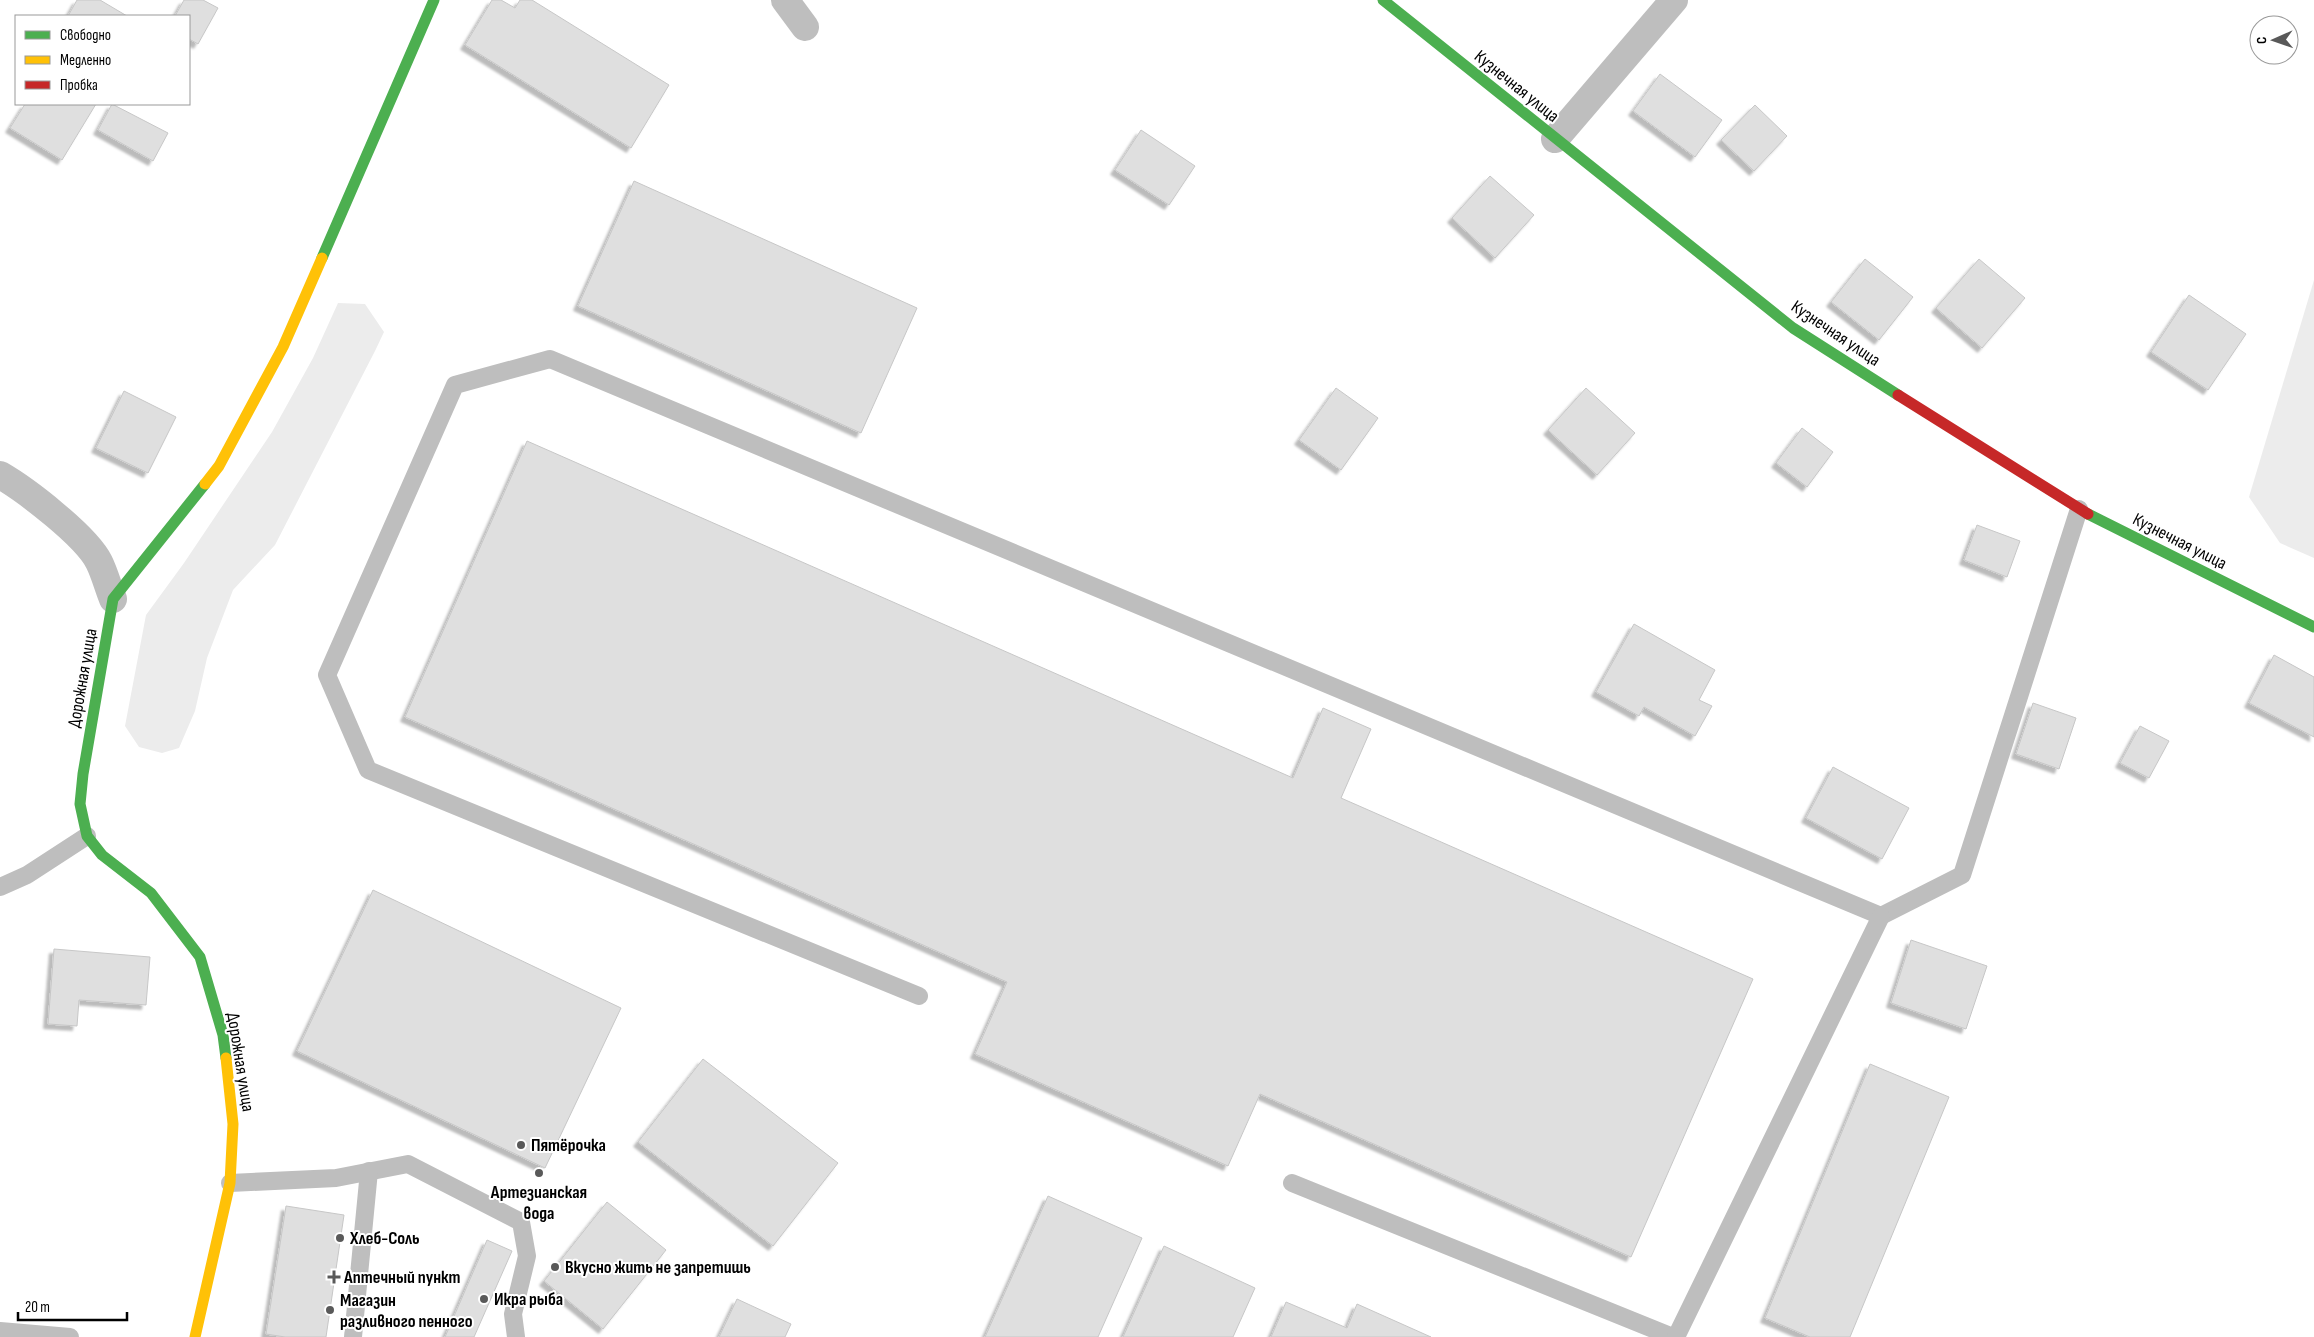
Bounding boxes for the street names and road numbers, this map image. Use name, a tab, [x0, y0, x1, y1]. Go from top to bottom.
street label: Кузнечная улица	[1470, 46, 1563, 127]
street label: Кузнечная улица	[1787, 296, 1884, 371]
street label: Кузнечная улица	[2129, 509, 2230, 574]
street label: Дорожная улица	[63, 627, 102, 729]
street label: Дорожная улица	[222, 1011, 259, 1113]

